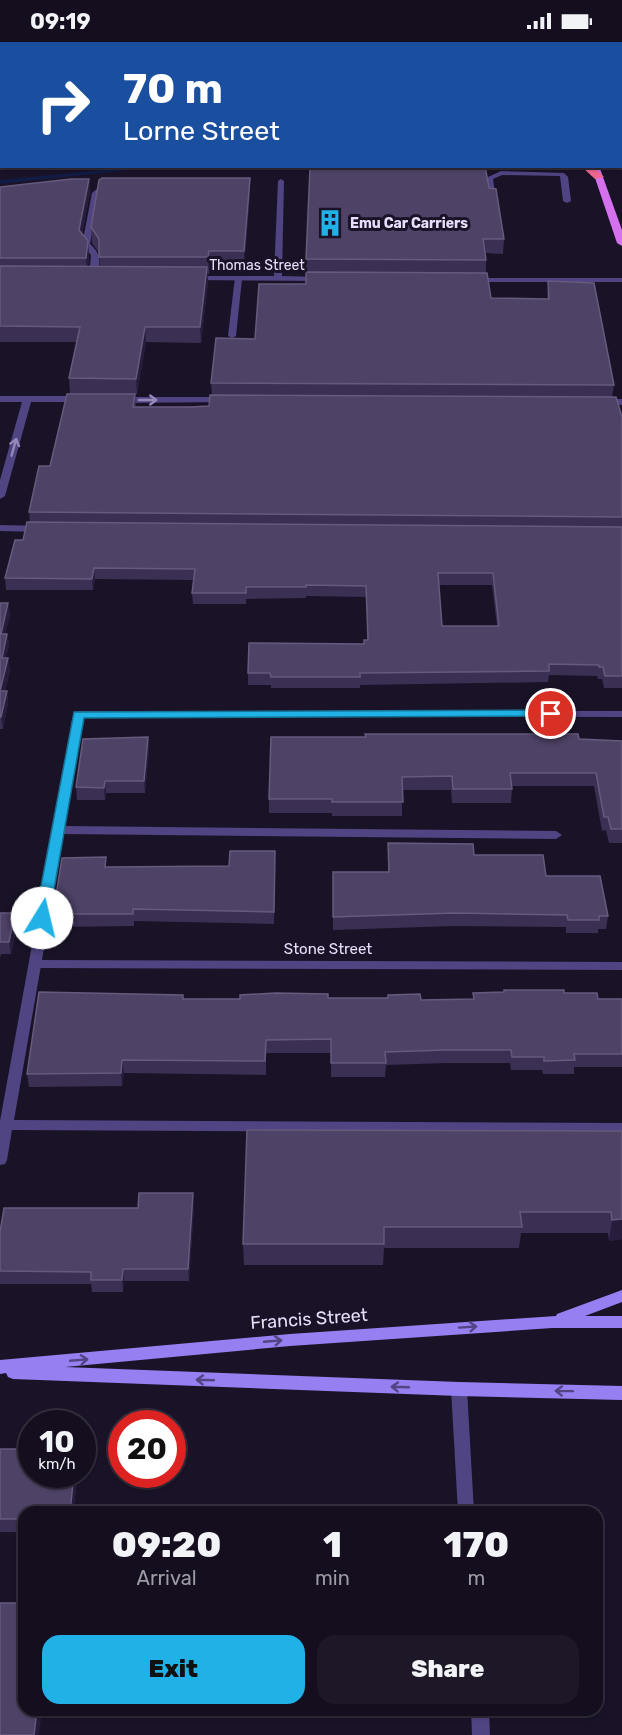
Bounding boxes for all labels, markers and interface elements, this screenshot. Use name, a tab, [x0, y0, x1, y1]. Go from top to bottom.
text: 09:19	[30, 8, 91, 35]
text: 70 m	[123, 64, 223, 114]
icon: right	[24, 66, 102, 144]
text: Lorne Street	[123, 115, 280, 147]
building icon: Emu Car Carriers	[315, 208, 345, 238]
place label: Emu Car Carriers	[350, 215, 468, 232]
street label: Thomas Street	[209, 257, 305, 274]
one-way arrow	[138, 394, 158, 406]
one-way arrow	[8, 438, 20, 457]
pin	[525, 688, 576, 739]
icon: arrive	[534, 697, 567, 730]
position arrow	[10, 886, 74, 950]
street label: Stone Street	[284, 940, 372, 958]
street label: Francis Street	[250, 1304, 368, 1334]
one-way arrow	[457, 1322, 477, 1333]
one-way arrow	[263, 1335, 283, 1346]
one-way arrow	[69, 1354, 89, 1365]
one-way arrow	[196, 1374, 216, 1385]
one-way arrow	[391, 1381, 411, 1393]
one-way arrow	[554, 1386, 574, 1397]
speed limit sign: 20	[108, 1410, 186, 1488]
text: 10	[39, 1424, 75, 1460]
text: km/h	[38, 1455, 76, 1473]
text: 09:20	[112, 1523, 221, 1566]
text: 1	[323, 1523, 342, 1566]
text: 170	[444, 1523, 509, 1566]
text: Arrival	[137, 1566, 197, 1590]
text: min	[315, 1566, 350, 1590]
text: m	[468, 1566, 485, 1590]
button: Exit	[42, 1635, 305, 1704]
button: Share	[317, 1635, 579, 1704]

